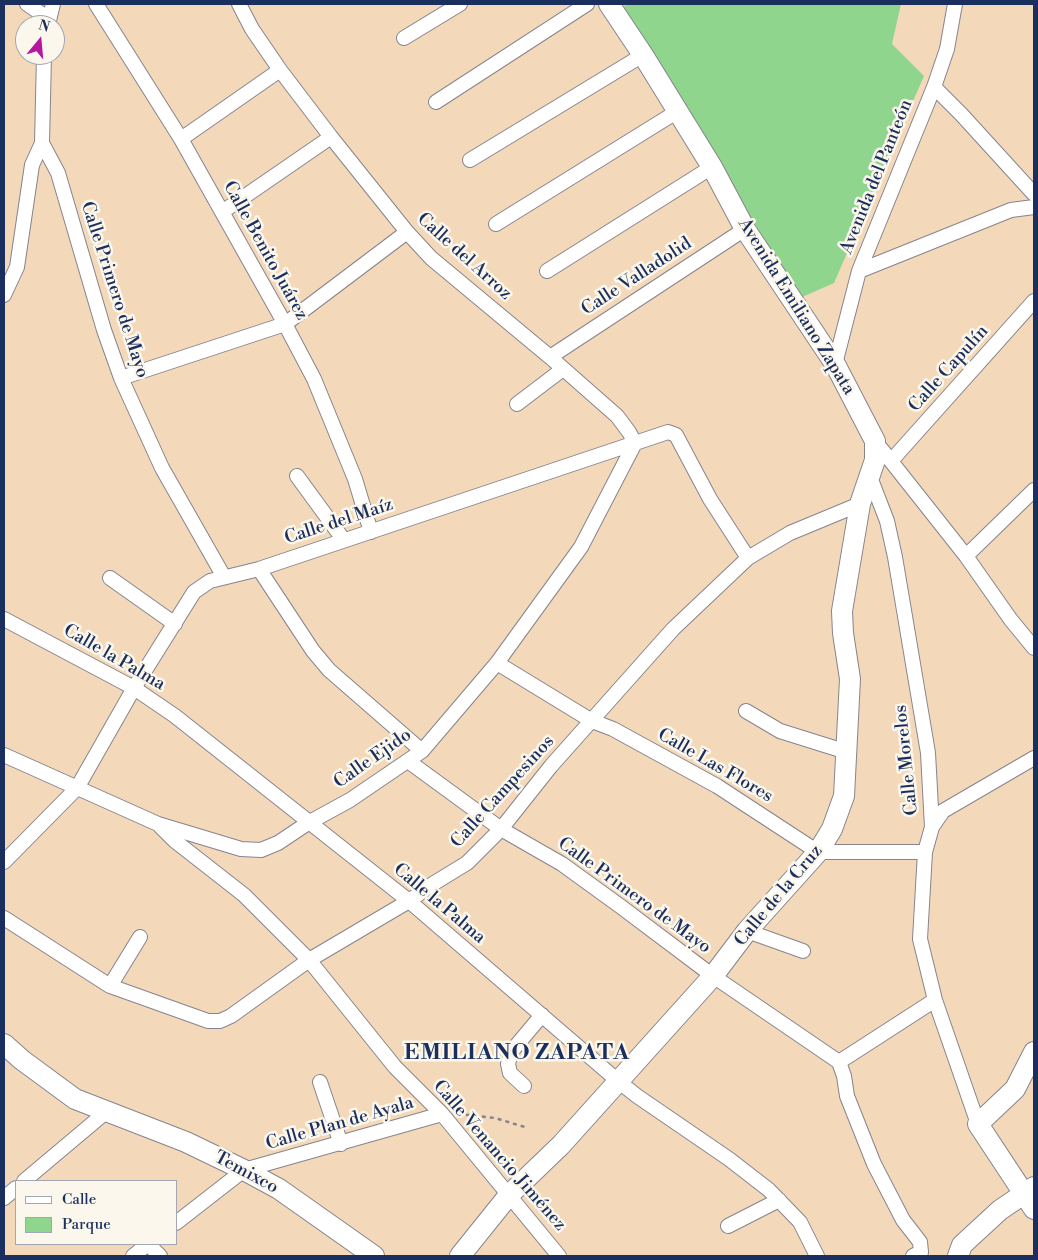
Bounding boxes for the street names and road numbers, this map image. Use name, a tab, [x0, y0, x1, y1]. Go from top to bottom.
street label: Avenida del Panteón	[836, 97, 918, 257]
street label: Calle Benito Juárez	[218, 178, 312, 324]
street label: Calle Primero de Mayo	[75, 199, 153, 381]
street label: Calle del Arroz	[412, 209, 516, 305]
street label: Avenida Emiliano Zapata	[733, 215, 859, 399]
street label: Calle Valladolid	[578, 233, 696, 321]
street label: Calle Capulín	[904, 321, 994, 417]
street label: Calle del Maíz	[282, 494, 396, 550]
street label: Calle la Palma	[59, 620, 169, 696]
street label: Calle Morelos	[890, 704, 924, 816]
street label: Calle Ejido	[330, 724, 416, 794]
street label: Calle Las Flores	[654, 724, 776, 808]
street label: Calle Campesinos	[447, 731, 559, 853]
street label: Calle Primero de Mayo	[553, 833, 715, 959]
street label: Calle de la Cruz	[730, 841, 828, 951]
street label: Calle la Palma	[388, 859, 490, 949]
street label: Calle Venancio Jiménez	[428, 1076, 570, 1236]
street label: Calle Plan de Ayala	[264, 1093, 416, 1155]
street label: Temixco	[210, 1147, 282, 1199]

